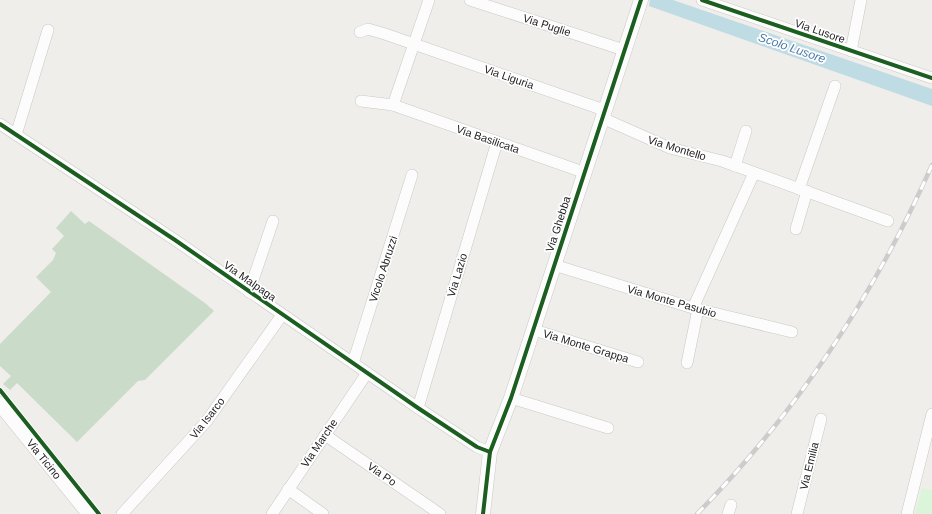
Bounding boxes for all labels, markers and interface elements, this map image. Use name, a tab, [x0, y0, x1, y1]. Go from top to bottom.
street label: Via Puglie	[522, 12, 572, 38]
street label: Via Lusore	[793, 17, 847, 45]
water label: Scolo Lusore	[757, 30, 828, 66]
street label: Via Liguria	[483, 63, 536, 91]
street label: Via Basilicata	[455, 123, 522, 156]
street label: Via Montello	[646, 133, 708, 163]
street label: Via Ghebba	[543, 194, 573, 253]
street label: Vicolo Abruzzi	[367, 234, 399, 304]
street label: Via Lazio	[445, 252, 469, 298]
street label: Via Malpaga	[222, 259, 279, 304]
street label: Via Monte Pasubio	[626, 283, 718, 319]
street label: Via Monte Grappa	[542, 327, 631, 365]
street label: Via Isarco	[187, 395, 227, 441]
street label: Via Marche	[299, 417, 339, 469]
street label: Via Ticino	[24, 437, 64, 481]
street label: Via Emilia	[797, 440, 821, 491]
street label: Via Po	[365, 460, 399, 488]

